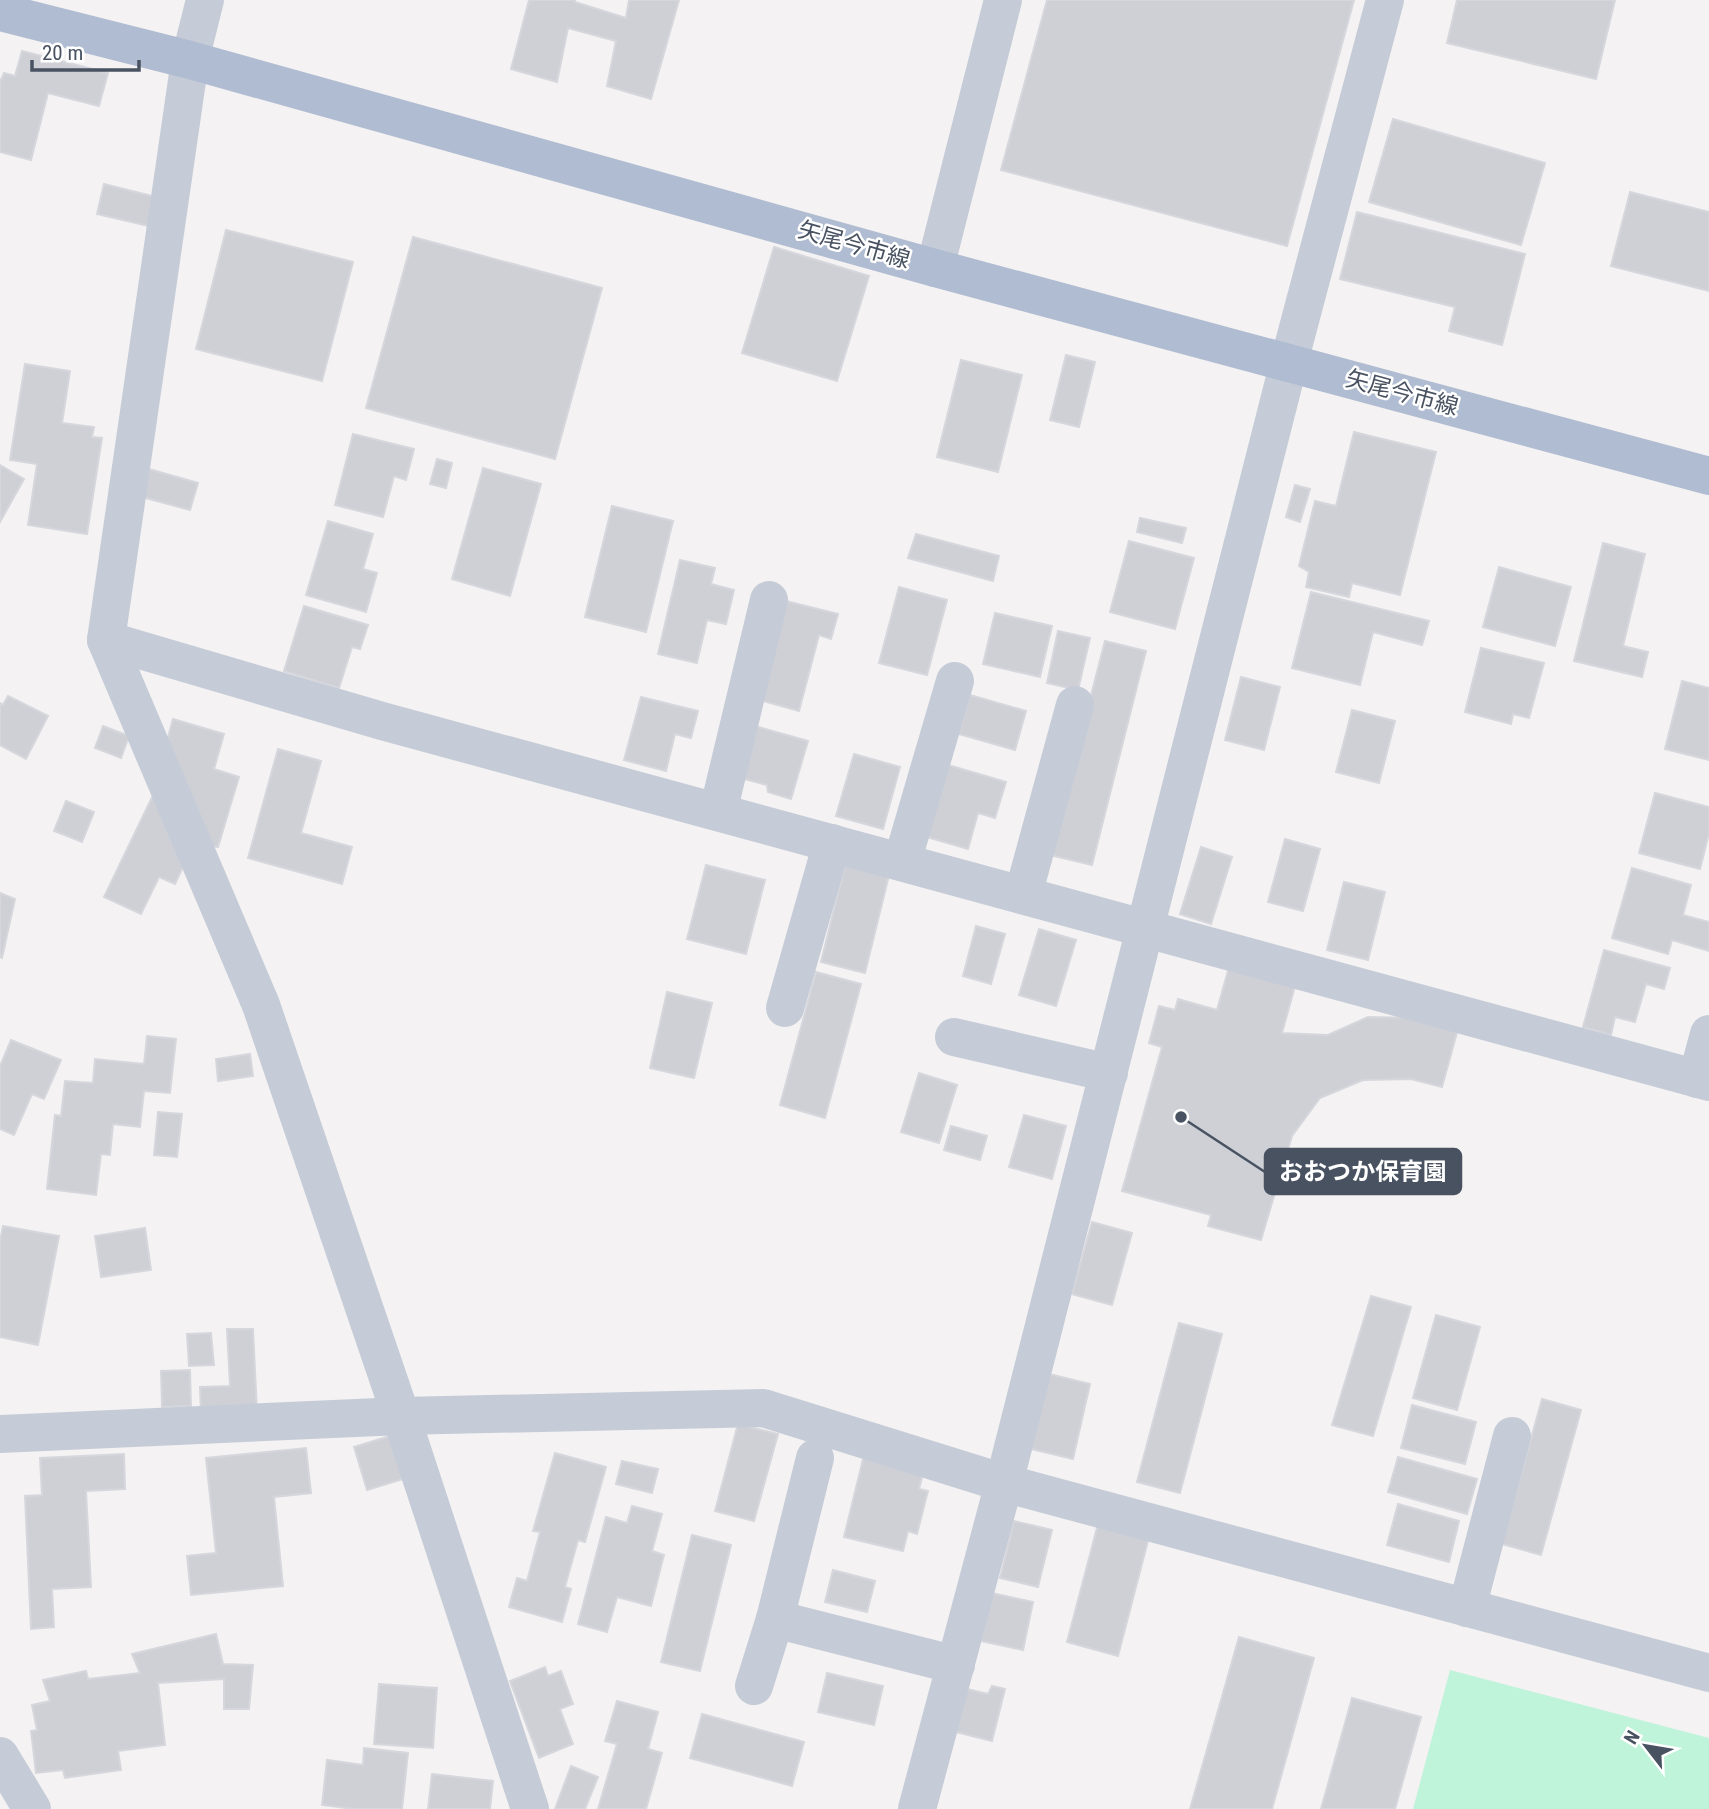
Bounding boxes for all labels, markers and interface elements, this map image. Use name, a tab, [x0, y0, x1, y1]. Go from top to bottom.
scale bar	[32, 28, 138, 72]
text: 20 m	[42, 41, 83, 65]
street label: 矢尾今市線	[795, 216, 913, 274]
street label: 矢尾今市線	[1343, 365, 1461, 421]
callout: おおつか保育園	[1265, 1149, 1461, 1194]
text: おおつか保育園	[1279, 1158, 1447, 1186]
north arrow	[1611, 1711, 1681, 1781]
text: N	[1619, 1727, 1645, 1748]

